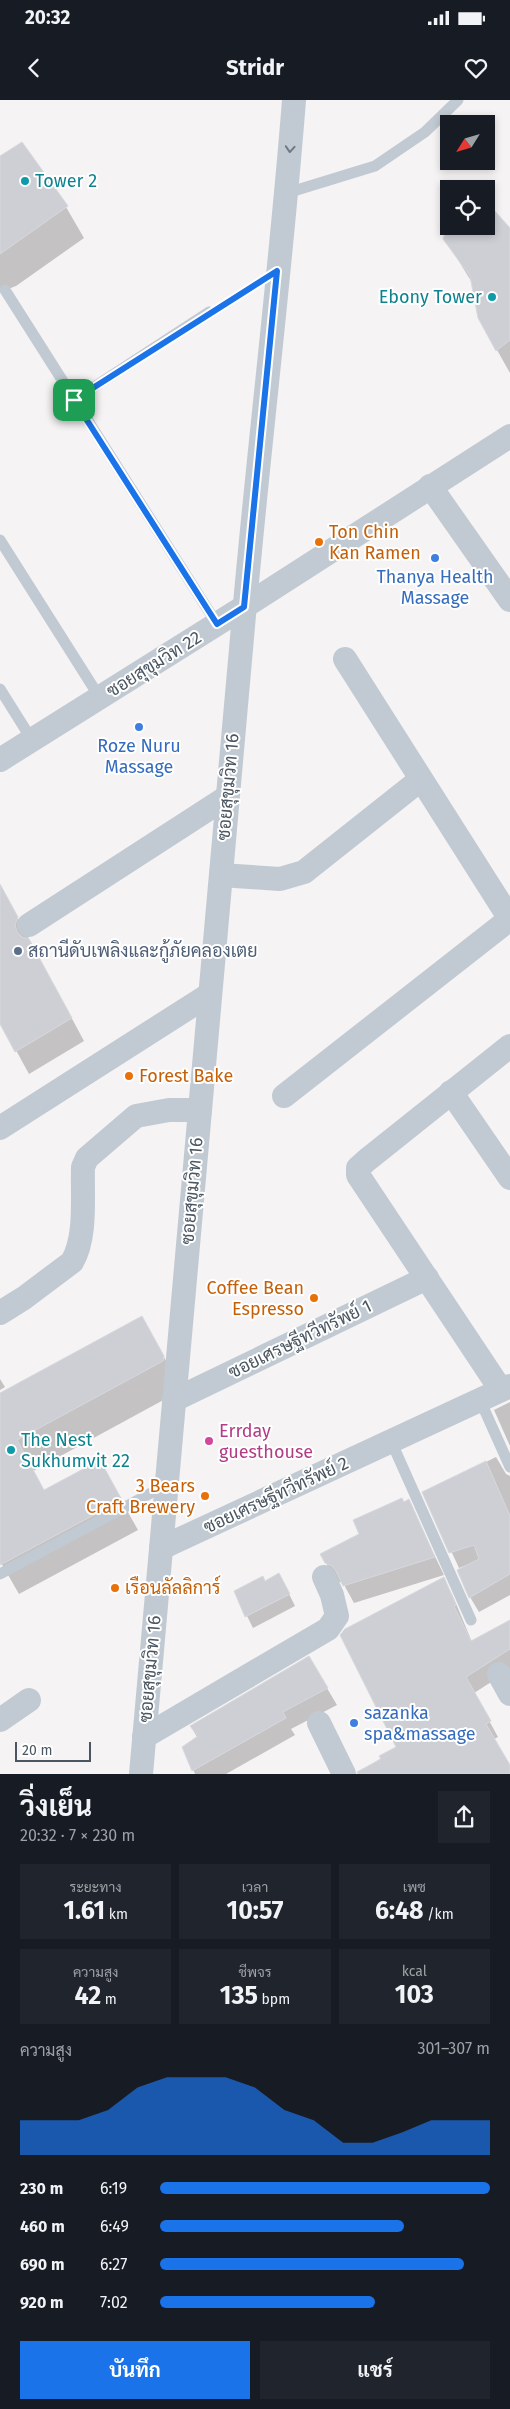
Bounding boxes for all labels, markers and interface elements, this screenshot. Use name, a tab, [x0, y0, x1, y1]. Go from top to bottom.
text: 20:32	[25, 6, 70, 29]
icon: back	[20, 54, 48, 82]
text: Stridr	[226, 54, 284, 81]
icon: heart	[462, 54, 490, 82]
north arrow	[440, 115, 495, 170]
map controls	[440, 115, 495, 235]
one-way arrow	[285, 145, 296, 153]
place label: Tower 2	[35, 170, 97, 192]
marker: Tower 2	[19, 175, 31, 187]
button: locate	[440, 180, 495, 235]
place label: Ebony Tower	[379, 286, 482, 308]
marker: Ebony Tower	[486, 291, 498, 303]
pin	[53, 379, 95, 421]
icon: arrive	[60, 386, 88, 414]
place label: Ton Chin Kan Ramen	[329, 521, 421, 564]
marker: Ton Chin Kan Ramen	[313, 536, 325, 548]
marker: Thanya Health Massage	[429, 552, 441, 564]
place label: Thanya Health Massage	[377, 566, 494, 609]
street label: ซอยสุขุมวิท 22	[102, 626, 206, 703]
marker: Roze Nuru Massage	[133, 721, 145, 733]
street label: ซอยสุขุมวิท 16	[212, 733, 245, 842]
place label: Roze Nuru Massage	[97, 735, 181, 778]
place label: สถานีดับเพลิงและกู้ภัยคลองเตย	[28, 938, 258, 964]
marker: สถานีดับเพลิงและกู้ภัยคลองเตย	[12, 945, 24, 957]
place label: Forest Bake	[139, 1065, 233, 1087]
marker: Forest Bake	[123, 1070, 135, 1082]
street label: ซอยสุขุมวิท 16	[176, 1137, 209, 1246]
place label: Coffee Bean Espresso	[207, 1277, 304, 1320]
marker: Coffee Bean Espresso	[308, 1292, 320, 1304]
street label: ซอยเศรษฐีทวีทรัพย์ 1	[224, 1293, 376, 1384]
place label: Errday guesthouse	[219, 1420, 313, 1463]
place label: The Nest Sukhumvit 22	[21, 1429, 130, 1472]
marker: Errday guesthouse	[203, 1435, 215, 1447]
marker: The Nest Sukhumvit 22	[5, 1444, 17, 1456]
street label: ซอยเศรษฐีทวีทรัพย์ 2	[199, 1450, 353, 1539]
place label: 3 Bears Craft Brewery	[86, 1475, 195, 1518]
marker: 3 Bears Craft Brewery	[199, 1490, 211, 1502]
place label: เรือนลัลลิการ์	[125, 1575, 221, 1599]
marker: เรือนลัลลิการ์	[109, 1582, 121, 1594]
street label: ซอยสุขุมวิท 16	[134, 1615, 167, 1724]
place label: sazanka spa&massage	[364, 1702, 476, 1745]
marker: sazanka spa&massage	[348, 1717, 360, 1729]
scale bar	[15, 1739, 91, 1762]
text: 20 m	[22, 1742, 52, 1759]
text: วิ่งเย็น	[20, 1790, 92, 1823]
button: share	[438, 1791, 490, 1843]
text: 20:32 · 7 × 230 m	[20, 1826, 135, 1845]
text: ระยะทาง	[70, 1879, 122, 1896]
text: เวลา	[242, 1879, 268, 1896]
text: เพซ	[403, 1879, 426, 1896]
text: 1.61	[63, 1896, 105, 1926]
text: 10:57	[227, 1896, 283, 1926]
text: 6:48	[375, 1896, 424, 1926]
text: km	[105, 1906, 128, 1923]
text: /km	[424, 1906, 454, 1923]
text: kcal	[402, 1963, 427, 1980]
text: ความสูง	[73, 1964, 118, 1981]
text: ชีพจร	[238, 1964, 272, 1981]
text: 103	[395, 1980, 434, 2010]
text: 42	[75, 1981, 101, 2011]
text: 135	[220, 1981, 258, 2011]
text: m	[101, 1991, 117, 2008]
text: bpm	[258, 1991, 290, 2008]
text: 301–307 m	[418, 2039, 490, 2058]
text: ความสูง	[20, 2041, 72, 2060]
text: 230 m	[20, 2179, 63, 2198]
text: 6:19	[100, 2179, 127, 2198]
text: 460 m	[20, 2217, 65, 2236]
text: 6:49	[100, 2217, 129, 2236]
text: 690 m	[20, 2255, 64, 2274]
text: 6:27	[100, 2255, 127, 2274]
text: 920 m	[20, 2293, 64, 2312]
text: 7:02	[100, 2293, 128, 2312]
button: บันทึก	[20, 2341, 250, 2399]
button: แชร์	[260, 2341, 490, 2399]

